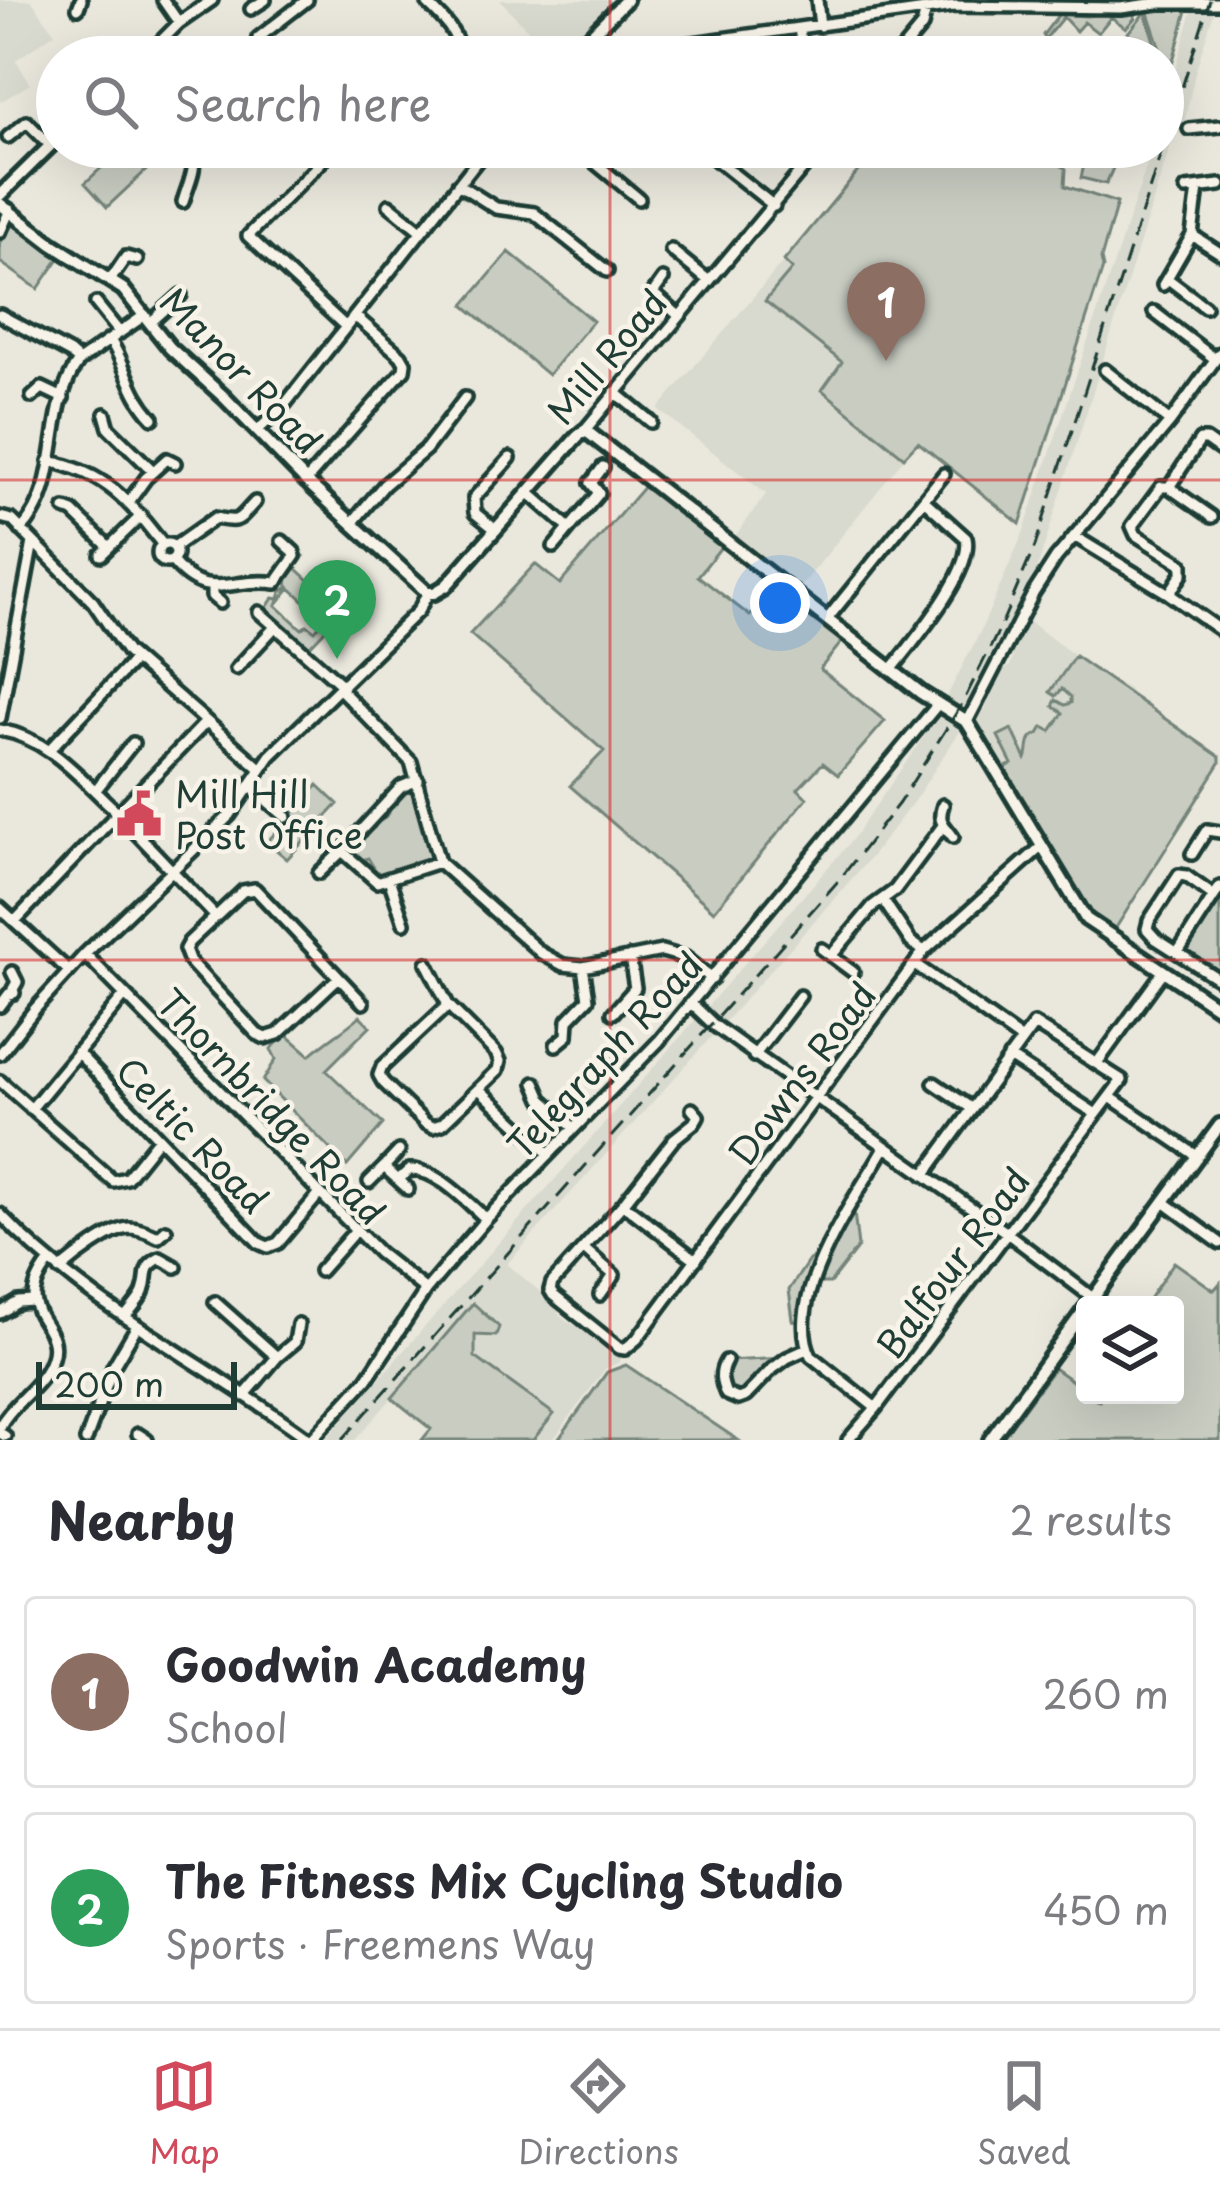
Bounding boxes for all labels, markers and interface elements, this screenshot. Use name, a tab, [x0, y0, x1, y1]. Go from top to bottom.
search box	[36, 36, 1184, 168]
text: Search here	[174, 68, 431, 136]
icon: search	[78, 69, 144, 135]
pin: 1	[847, 262, 925, 361]
street label: Manor Road	[148, 274, 336, 466]
street label: Mill Road	[533, 277, 679, 435]
pin: 2	[298, 560, 376, 659]
your location	[750, 573, 810, 633]
place label: Mill Hill Post Office	[175, 766, 363, 861]
public building icon: Mill Hill Post Office	[114, 789, 164, 839]
street label: Telegraph Road	[494, 938, 714, 1170]
street label: Downs Road	[714, 970, 888, 1176]
street label: Thornbridge Road	[145, 976, 399, 1236]
street label: Celtic Road	[104, 1044, 282, 1224]
street label: Balfour Road	[862, 1155, 1042, 1369]
map controls	[1076, 1296, 1184, 1404]
button: layers	[1076, 1296, 1184, 1404]
scale bar	[36, 1356, 237, 1409]
text: 200 m	[54, 1358, 164, 1408]
text: Nearby	[48, 1480, 235, 1557]
text: 2 results	[1010, 1489, 1172, 1548]
text: Goodwin Academy	[165, 1629, 587, 1697]
text: 1	[81, 1663, 99, 1722]
text: 260 m	[1042, 1663, 1169, 1722]
text: School	[165, 1697, 288, 1756]
text: The Fitness Mix Cycling Studio	[165, 1845, 843, 1913]
text: 2	[76, 1879, 104, 1938]
text: 450 m	[1043, 1879, 1169, 1938]
text: Sports · Freemens Way	[165, 1913, 595, 1972]
tab: Map	[149, 2053, 220, 2175]
tab: Directions	[518, 2053, 679, 2175]
tab: Saved	[977, 2053, 1071, 2175]

